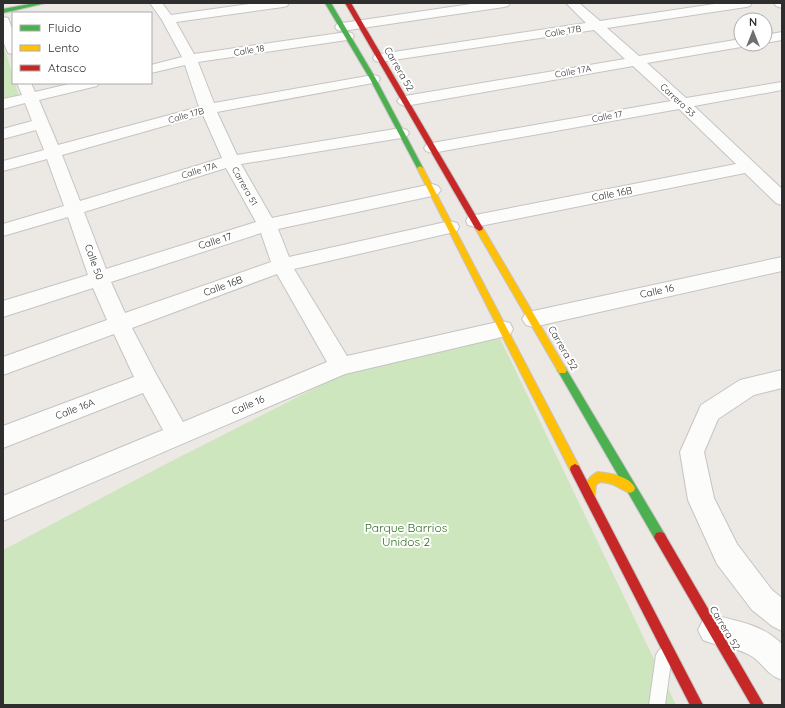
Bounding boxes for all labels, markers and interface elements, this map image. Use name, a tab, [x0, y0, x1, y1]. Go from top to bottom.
legend	[12, 12, 152, 84]
north arrow	[733, 12, 773, 52]
text: N	[749, 15, 757, 29]
text: Fluido	[48, 20, 81, 35]
street label: Calle 17B	[544, 23, 582, 39]
text: Lento	[48, 40, 79, 55]
street label: Calle 18	[233, 42, 265, 58]
street label: Carrera 52	[381, 44, 417, 94]
text: Atasco	[48, 60, 86, 75]
street label: Calle 17A	[554, 62, 592, 80]
street label: Carrera 53	[658, 81, 698, 119]
street label: Calle 17B	[167, 105, 205, 125]
street label: Calle 17	[591, 108, 624, 124]
street label: Calle 17A	[180, 159, 218, 181]
street label: Carrera 51	[230, 165, 260, 207]
street label: Calle 16B	[591, 184, 634, 204]
street label: Calle 17	[197, 230, 233, 252]
street label: Calle 50	[82, 242, 106, 282]
street label: Calle 16B	[201, 273, 245, 299]
street label: Calle 16	[639, 281, 676, 301]
street label: Carrera 52	[545, 323, 581, 373]
street label: Calle 16	[230, 392, 267, 418]
street label: Calle 16A	[54, 395, 97, 422]
park label: Parque Barrios Unidos 2	[365, 520, 448, 549]
street label: Carrera 52	[707, 604, 743, 653]

